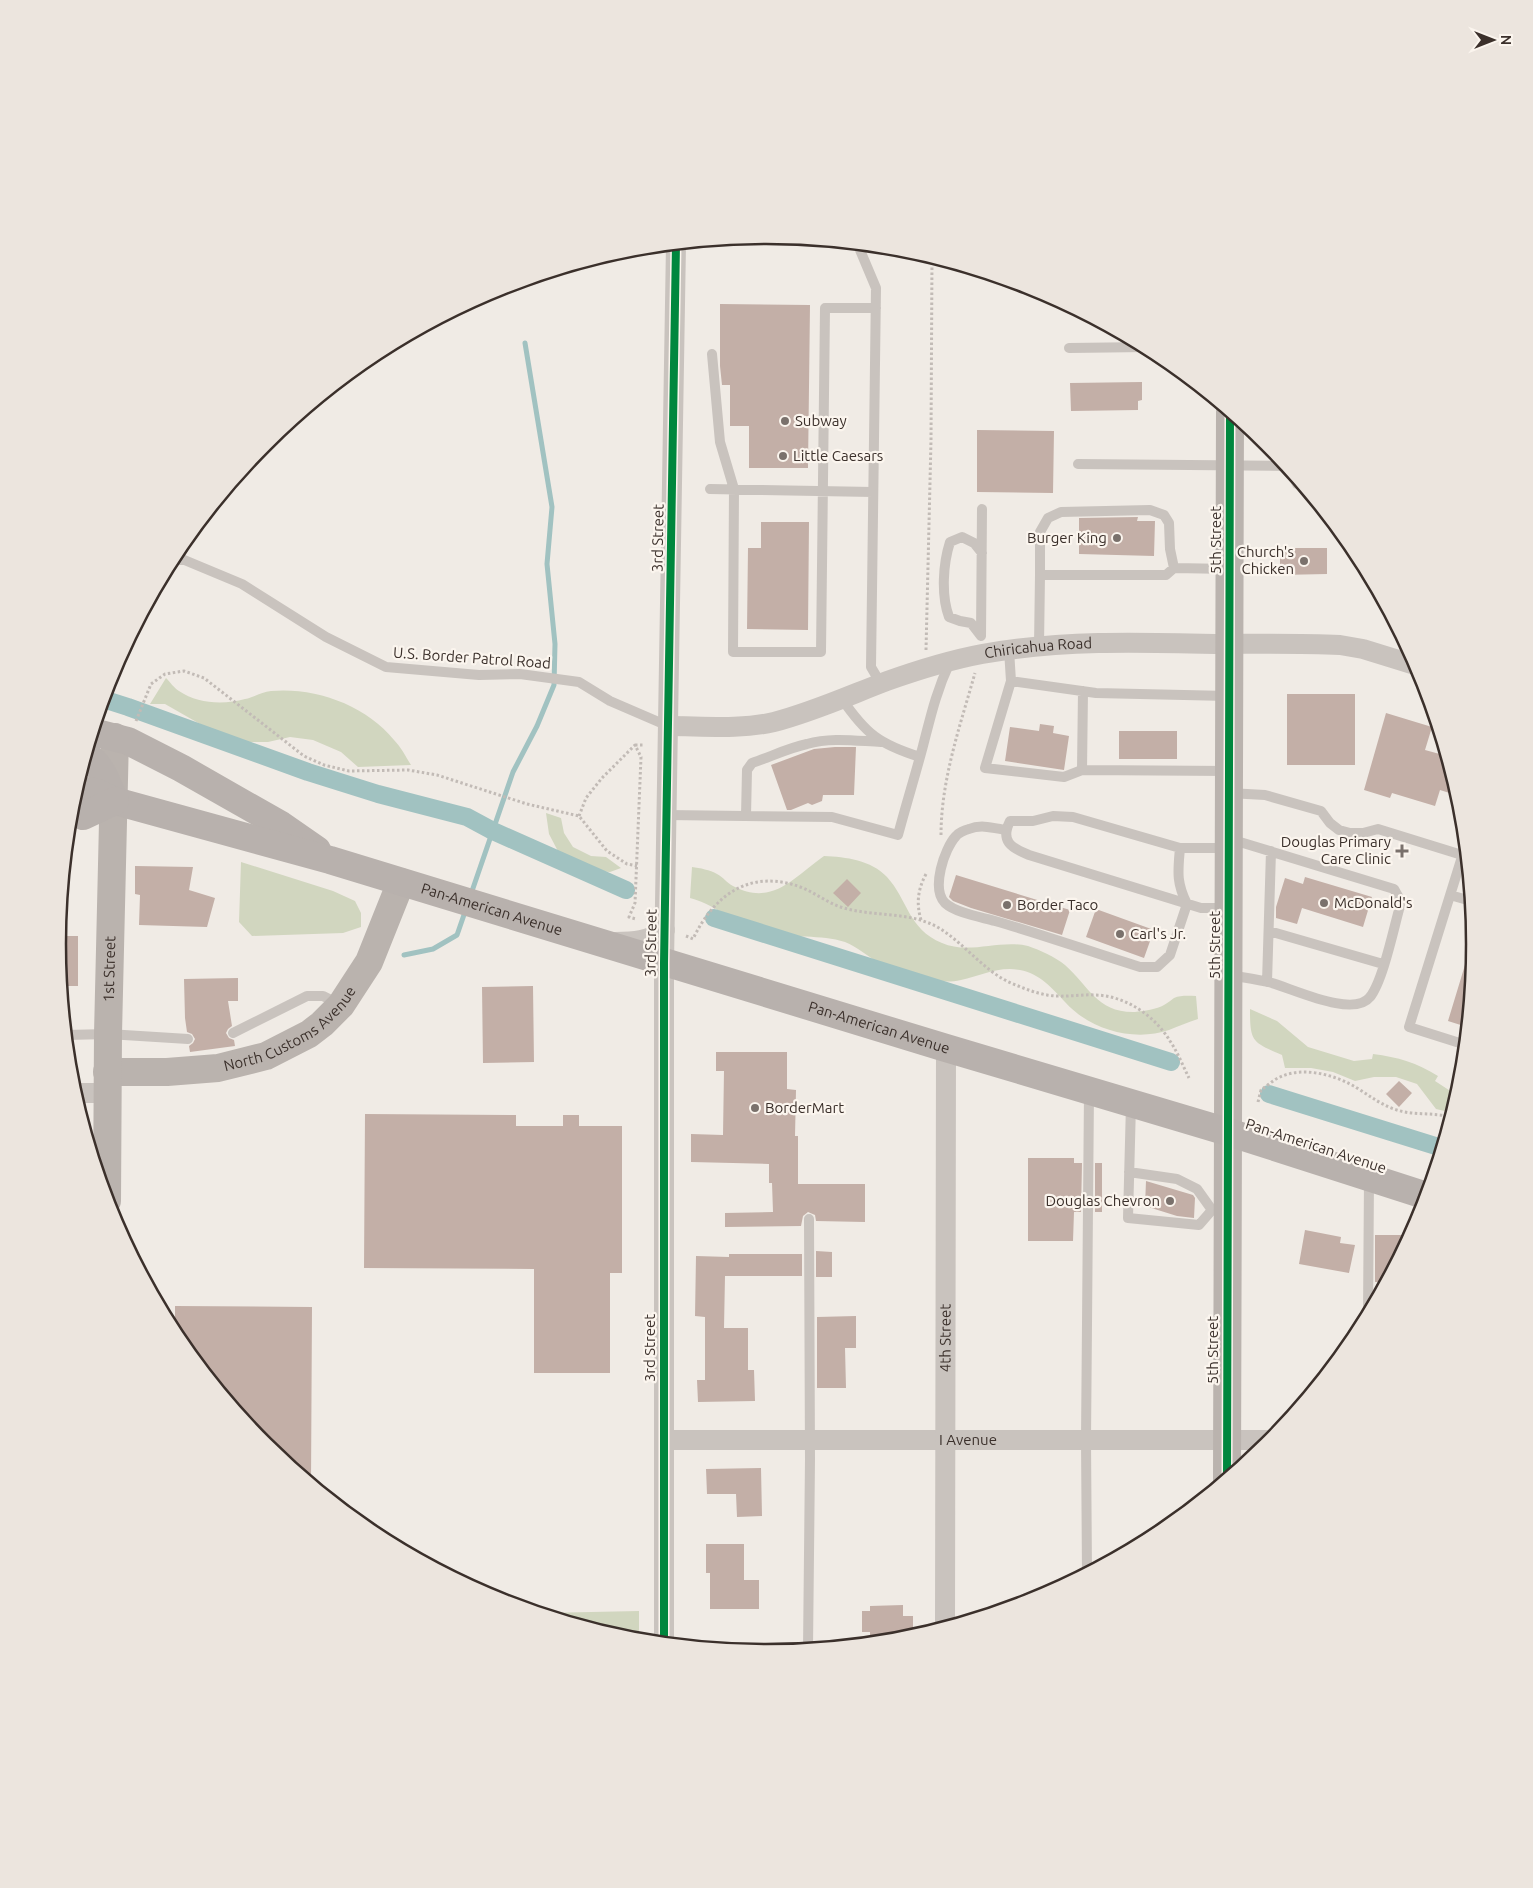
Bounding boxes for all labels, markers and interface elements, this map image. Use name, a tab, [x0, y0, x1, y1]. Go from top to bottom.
north arrow	[1468, 15, 1518, 65]
text: N	[1498, 35, 1514, 45]
place label: Subway	[795, 412, 847, 429]
marker: Subway	[779, 415, 791, 427]
place label: Little Caesars	[793, 447, 883, 464]
marker: Little Caesars	[777, 450, 789, 462]
street label: 3rd Street	[648, 504, 667, 572]
street label: 5th Street	[1207, 506, 1224, 574]
place label: Burger King	[1027, 529, 1107, 546]
marker: Burger King	[1111, 532, 1123, 544]
place label: Church's Chicken	[1237, 543, 1294, 577]
marker: Church's Chicken	[1298, 555, 1310, 567]
street label: Chiricahua Road	[983, 634, 1092, 661]
street label: U.S. Border Patrol Road	[393, 644, 551, 671]
place label: Douglas Primary Care Clinic	[1281, 833, 1391, 867]
marker: Douglas Primary Care Clinic	[1395, 844, 1409, 858]
street label: Pan-American Avenue	[419, 879, 565, 938]
place label: McDonald's	[1334, 894, 1412, 911]
place label: Border Taco	[1017, 896, 1098, 913]
marker: McDonald's	[1318, 897, 1330, 909]
marker: Border Taco	[1001, 899, 1013, 911]
street label: 3rd Street	[641, 909, 660, 977]
street label: 5th Street	[1206, 911, 1223, 979]
place label: Carl's Jr.	[1130, 925, 1186, 942]
marker: Carl's Jr.	[1114, 928, 1126, 940]
street label: 1st Street	[100, 936, 118, 1002]
street label: North Customs Avenue	[222, 983, 359, 1074]
street label: Pan-American Avenue	[806, 997, 952, 1057]
place label: BorderMart	[765, 1099, 844, 1116]
marker: BorderMart	[749, 1102, 761, 1114]
street label: Pan-American Avenue	[1244, 1115, 1389, 1176]
place label: Douglas Chevron	[1045, 1192, 1160, 1209]
marker: Douglas Chevron	[1164, 1195, 1176, 1207]
street label: 4th Street	[936, 1304, 954, 1372]
street label: 3rd Street	[641, 1314, 658, 1382]
street label: 5th Street	[1204, 1316, 1221, 1384]
street label: I Avenue	[939, 1431, 997, 1448]

